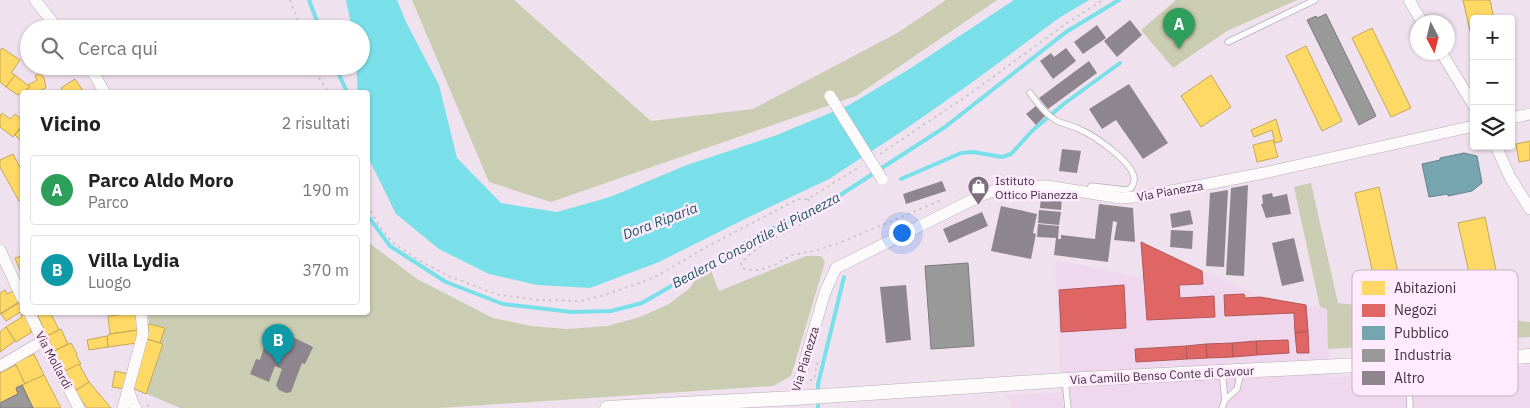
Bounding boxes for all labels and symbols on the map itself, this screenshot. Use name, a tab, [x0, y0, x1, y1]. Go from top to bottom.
pin: A	[1163, 8, 1195, 49]
north arrow	[1410, 15, 1455, 60]
place label: Istituto Ottico Pianezza	[995, 173, 1078, 202]
shop icon: Istituto Ottico Pianezza	[967, 175, 991, 206]
street label: Via Pianezza	[1136, 178, 1205, 204]
water label: Bealera Consortile di Pianezza	[669, 188, 843, 292]
water label: Dora Riparia	[620, 198, 700, 244]
your location	[889, 220, 915, 246]
legend	[1352, 270, 1518, 396]
text: Abitazioni	[1394, 279, 1456, 297]
text: Negozi	[1394, 301, 1437, 319]
pin: B	[262, 324, 294, 365]
street label: Via Pianezza	[788, 324, 822, 393]
text: Pubblico	[1394, 324, 1449, 342]
street label: Via Mollardi	[33, 329, 75, 391]
text: Industria	[1394, 346, 1452, 364]
street label: Via Camillo Benso Conte di Cavour	[1070, 363, 1255, 387]
text: Altro	[1394, 369, 1425, 387]

